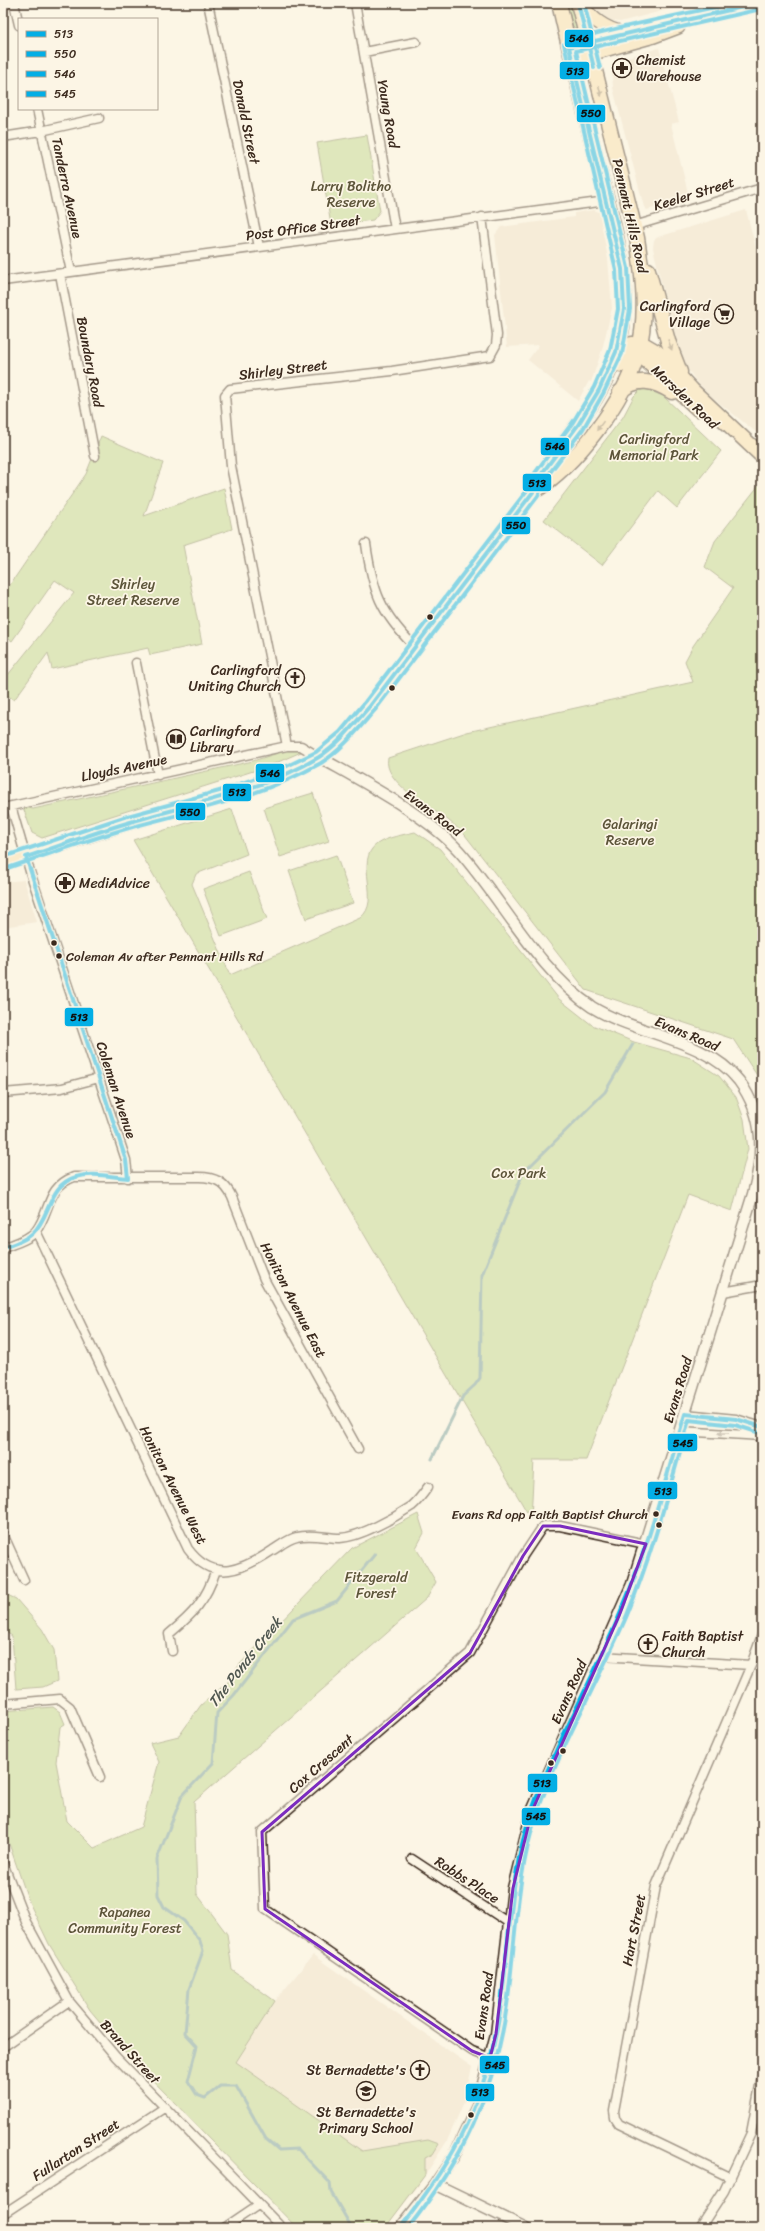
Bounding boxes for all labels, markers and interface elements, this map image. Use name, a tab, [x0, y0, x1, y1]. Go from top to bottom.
legend	[18, 18, 158, 110]
text: 513	[54, 23, 73, 45]
line badge: 546	[564, 29, 594, 48]
text: 546	[569, 29, 589, 48]
text: 550	[54, 43, 77, 65]
place label: Chemist Warehouse	[636, 48, 701, 89]
pharmacy icon: Chemist Warehouse	[611, 57, 633, 79]
line badge: 513	[559, 61, 590, 80]
text: 513	[566, 62, 585, 81]
text: 546	[54, 63, 76, 85]
street label: Donald Street	[225, 77, 267, 168]
street label: Young Road	[370, 78, 407, 152]
text: 545	[54, 83, 76, 105]
one-way arrow	[597, 86, 603, 98]
line badge: 550	[576, 104, 606, 123]
text: 550	[581, 104, 601, 123]
street label: Tanderra Avenue	[44, 135, 90, 241]
street label: Pennant Hills Road	[605, 156, 656, 277]
street label: Keeler Street	[650, 170, 738, 218]
park label: Larry Bolitho Reserve	[311, 174, 391, 215]
street label: Post Office Street	[244, 207, 363, 248]
place label: Carlingford Village	[640, 294, 712, 335]
supermarket icon: Carlingford Village	[713, 303, 735, 325]
street label: Boundary Road	[69, 314, 111, 411]
one-way arrow	[667, 339, 673, 351]
street label: Shirley Street	[238, 352, 328, 388]
street label: Marsden Road	[645, 358, 726, 437]
one-way arrow	[596, 420, 604, 431]
park label: Carlingford Memorial Park	[609, 427, 699, 468]
line badge: 546	[540, 437, 570, 456]
text: 546	[545, 437, 565, 456]
line badge: 513	[522, 473, 552, 492]
text: 513	[528, 474, 547, 493]
line badge: 550	[501, 516, 531, 535]
text: 550	[506, 516, 526, 535]
park label: Shirley Street Reserve	[87, 572, 179, 613]
unlabelled marker	[425, 612, 435, 622]
place label: Carlingford Uniting Church	[188, 658, 283, 699]
church icon: Carlingford Uniting Church	[284, 667, 306, 689]
unlabelled marker	[387, 683, 397, 693]
place label: Carlingford Library	[190, 719, 262, 760]
library icon: Carlingford Library	[165, 728, 187, 750]
street label: Lloyds Avenue	[79, 747, 169, 789]
line badge: 546	[255, 763, 285, 783]
text: 546	[260, 764, 280, 783]
street label: Evans Road	[398, 782, 469, 844]
line badge: 513	[222, 783, 252, 802]
text: 513	[228, 783, 247, 802]
line badge: 550	[175, 802, 206, 821]
text: 550	[180, 803, 200, 822]
park label: Galaringi Reserve	[603, 812, 659, 853]
place label: MediAdvice	[79, 871, 150, 896]
pharmacy icon: MediAdvice	[54, 872, 76, 894]
unlabelled marker	[49, 938, 59, 948]
place label: Coleman Av after Pennant Hills Rd	[66, 945, 264, 968]
marker: Coleman Av after Pennant Hills Rd	[54, 951, 64, 961]
line badge: 513	[64, 1007, 94, 1027]
text: 513	[70, 1008, 89, 1027]
street label: Evans Road	[651, 1009, 725, 1059]
street label: Coleman Avenue	[89, 1038, 144, 1142]
park label: Cox Park	[491, 1161, 547, 1186]
street label: Honiton Avenue East	[253, 1237, 333, 1363]
street label: Evans Road	[656, 1352, 700, 1426]
street label: Honiton Avenue West	[132, 1421, 214, 1549]
one-way arrow	[717, 1429, 729, 1436]
line badge: 545	[667, 1433, 698, 1452]
text: 545	[673, 1434, 693, 1453]
line badge: 513	[647, 1481, 678, 1500]
text: 513	[654, 1482, 673, 1501]
place label: Evans Rd opp Faith Baptist Church	[451, 1503, 648, 1526]
marker: Evans Rd opp Faith Baptist Church	[651, 1509, 661, 1519]
unlabelled marker	[654, 1520, 664, 1530]
park label: Fitzgerald Forest	[345, 1565, 409, 1606]
water label: The Ponds Creek	[201, 1610, 290, 1713]
place label: Faith Baptist Church	[662, 1624, 744, 1665]
church icon: Faith Baptist Church	[637, 1633, 659, 1655]
street label: Evans Road	[544, 1654, 595, 1728]
street label: Cox Crescent	[282, 1727, 361, 1800]
unlabelled marker	[558, 1746, 568, 1756]
unlabelled marker	[546, 1758, 556, 1768]
line badge: 513	[527, 1773, 558, 1793]
text: 513	[533, 1774, 552, 1793]
line badge: 545	[521, 1807, 551, 1826]
text: 545	[526, 1807, 546, 1826]
street label: Robbs Place	[429, 1849, 505, 1911]
street label: Hart Street	[615, 1892, 653, 1968]
park label: Rapanea Community Forest	[68, 1900, 182, 1941]
street label: Evans Road	[467, 1969, 501, 2042]
street label: Brand Street	[94, 2014, 167, 2091]
line badge: 545	[479, 2055, 510, 2074]
text: 545	[485, 2056, 505, 2075]
place label: St Bernadette's	[306, 2058, 407, 2083]
church icon: St Bernadette's	[409, 2059, 431, 2081]
school or university icon: St Bernadette's Primary School	[355, 2080, 377, 2102]
line badge: 513	[465, 2083, 495, 2102]
text: 513	[471, 2083, 490, 2102]
place label: St Bernadette's Primary School	[316, 2100, 416, 2141]
unlabelled marker	[466, 2110, 476, 2120]
street label: Fullarton Street	[27, 2112, 125, 2188]

